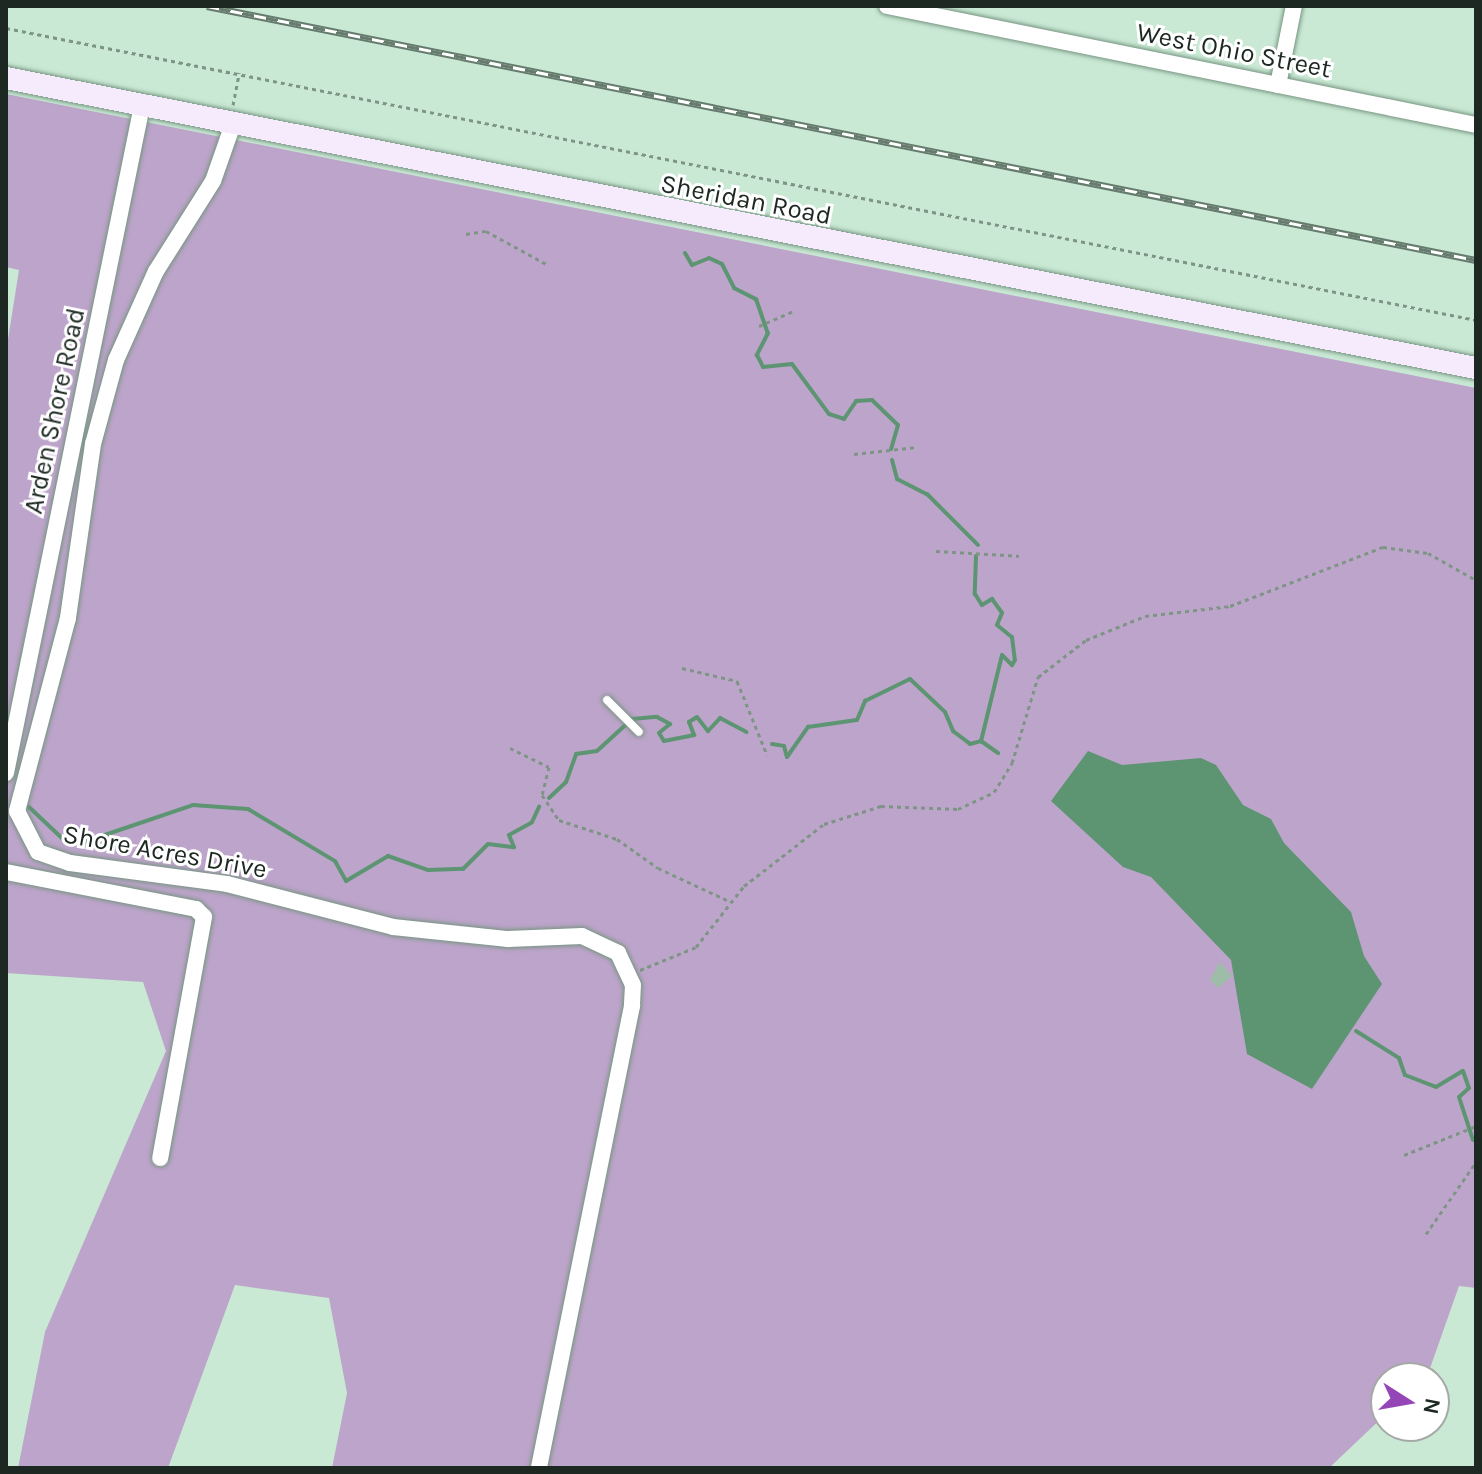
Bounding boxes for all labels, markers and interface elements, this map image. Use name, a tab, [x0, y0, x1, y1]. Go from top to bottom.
street label: West Ohio Street	[1134, 17, 1334, 85]
street label: Sheridan Road	[658, 168, 834, 232]
street label: Arden Shore Road	[18, 305, 92, 517]
street label: Shore Acres Drive	[61, 819, 269, 885]
north arrow	[1370, 1362, 1450, 1442]
text: N	[1417, 1396, 1446, 1416]

